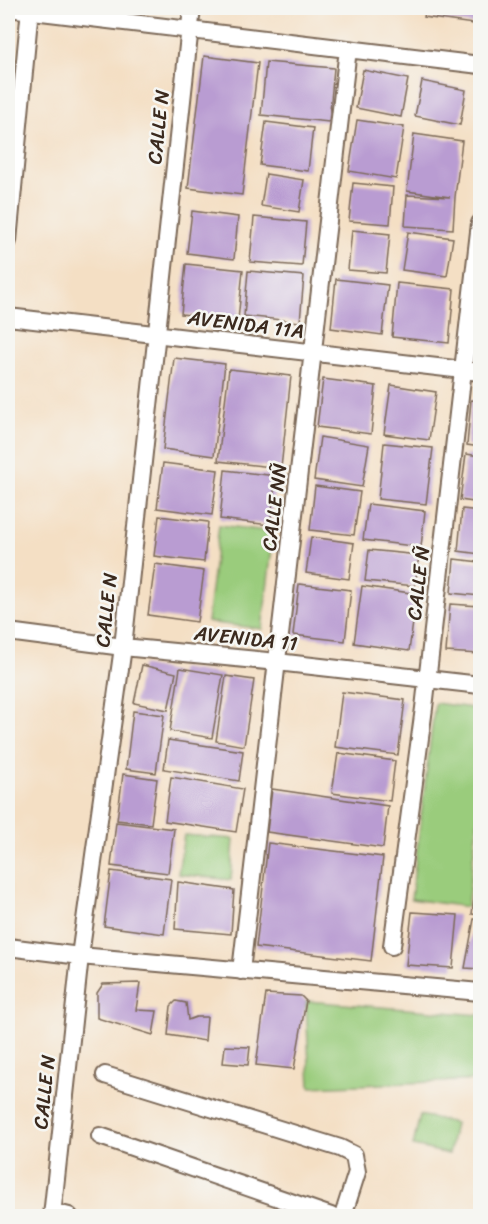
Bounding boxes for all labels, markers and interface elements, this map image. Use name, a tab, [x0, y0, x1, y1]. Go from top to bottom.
street label: CALLE N	[137, 88, 180, 166]
street label: AVENIDA 11A	[185, 300, 306, 349]
street label: CALLE NÑ	[252, 461, 297, 553]
street label: CALLE Ñ	[397, 544, 440, 622]
street label: CALLE N	[85, 571, 128, 649]
street label: AVENIDA 11	[192, 616, 299, 661]
street label: CALLE N	[23, 1053, 66, 1131]

